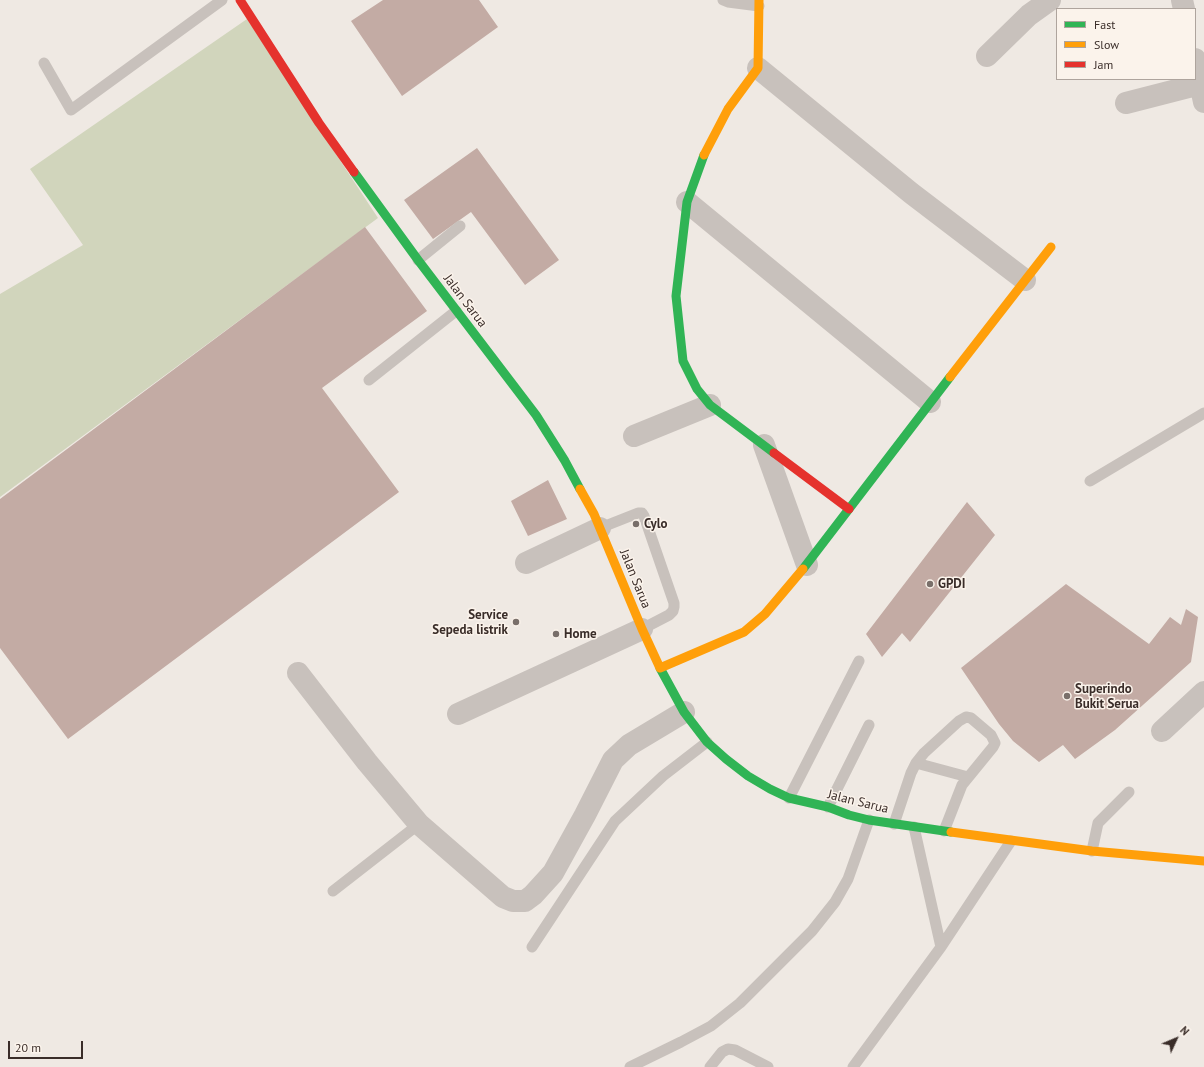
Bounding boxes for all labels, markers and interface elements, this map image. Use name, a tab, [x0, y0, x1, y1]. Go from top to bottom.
legend	[1056, 8, 1196, 80]
text: Fast	[1094, 17, 1115, 32]
text: Slow	[1094, 37, 1119, 52]
text: Jam	[1094, 57, 1113, 72]
street label: Jalan Sarua	[440, 271, 490, 331]
place label: Cylo	[644, 516, 668, 532]
marker: Cylo	[631, 519, 641, 529]
street label: Jalan Sarua	[616, 547, 654, 611]
place label: GPDI	[938, 576, 965, 592]
marker: GPDI	[925, 579, 935, 589]
place label: Service Sepeda listrik	[432, 607, 508, 638]
marker: Service Sepeda listrik	[511, 617, 521, 627]
place label: Home	[564, 626, 597, 642]
marker: Home	[551, 629, 561, 639]
place label: Superindo Bukit Serua	[1075, 681, 1139, 712]
marker: Superindo Bukit Serua	[1062, 691, 1072, 701]
street label: Jalan Sarua	[826, 787, 890, 817]
north arrow	[1156, 1019, 1196, 1059]
text: N	[1177, 1023, 1192, 1038]
scale bar	[10, 1033, 85, 1059]
text: 20 m	[15, 1040, 41, 1055]

